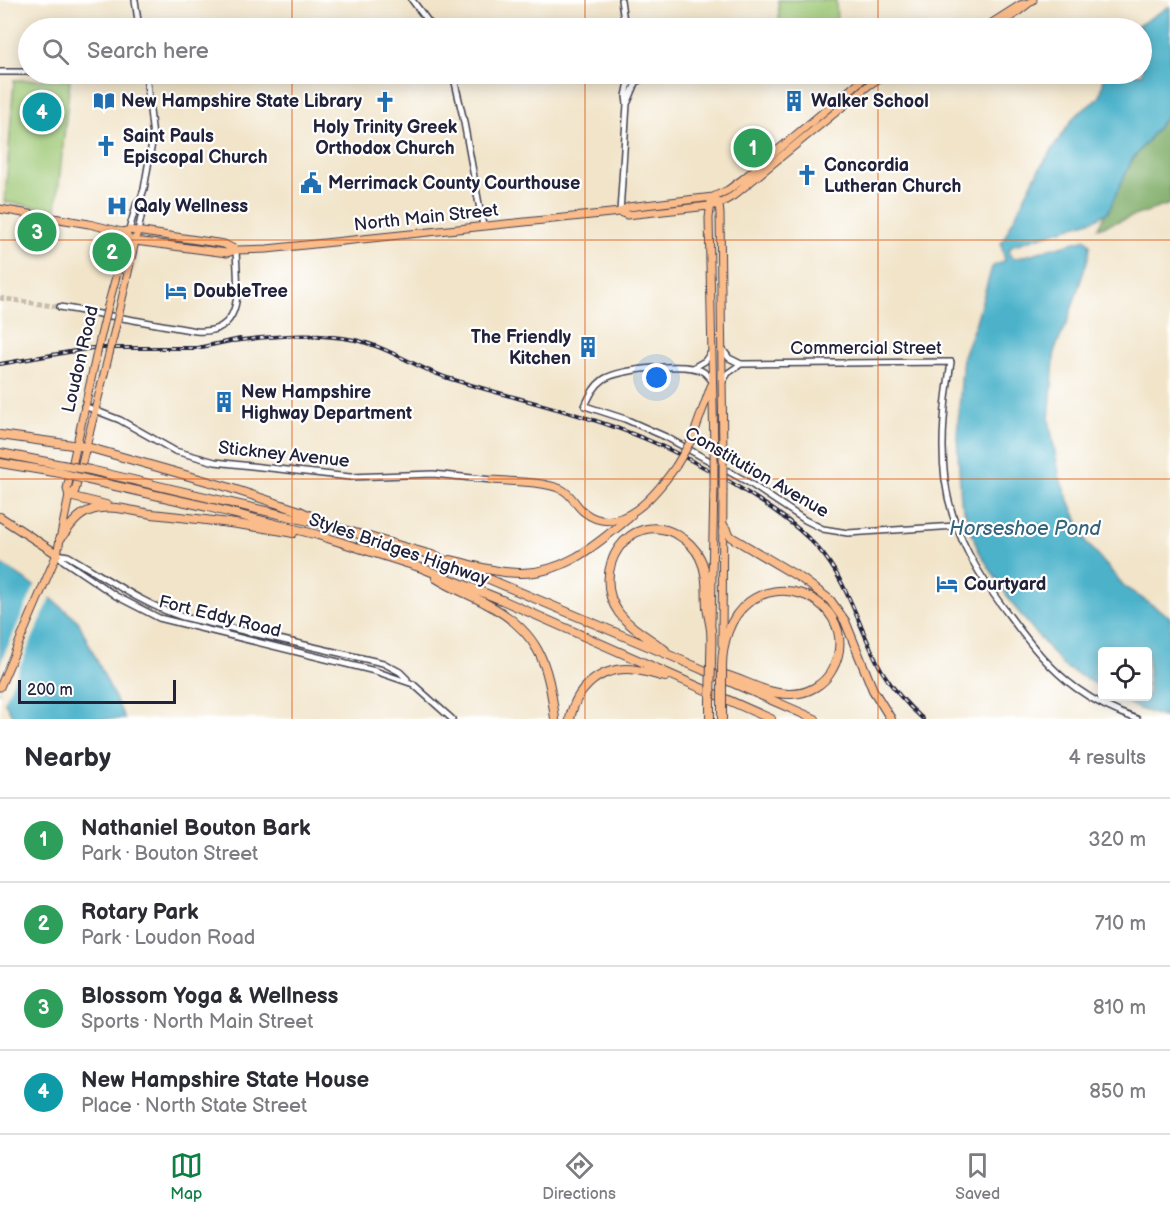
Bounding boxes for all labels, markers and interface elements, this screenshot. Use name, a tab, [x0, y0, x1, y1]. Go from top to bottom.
search box	[18, 18, 1152, 84]
icon: search	[39, 35, 72, 68]
text: Search here	[87, 38, 209, 65]
library icon: New Hampshire State Library	[92, 89, 116, 113]
building icon: Walker School	[782, 89, 806, 113]
pin: 4	[22, 90, 62, 134]
church icon: Holy Trinity Greek Orthodox Church	[373, 90, 397, 114]
place label: New Hampshire State Library	[121, 91, 363, 112]
place label: Walker School	[811, 91, 929, 112]
place label: Holy Trinity Greek Orthodox Church	[313, 117, 458, 159]
place label: Saint Pauls Episcopal Church	[123, 126, 268, 168]
pin: 1	[734, 126, 772, 170]
church icon: Saint Pauls Episcopal Church	[94, 134, 118, 158]
place label: Concordia Lutheran Church	[824, 155, 961, 197]
church icon: Concordia Lutheran Church	[795, 163, 819, 187]
public building icon: Merrimack County Courthouse	[299, 171, 323, 195]
place label: Merrimack County Courthouse	[328, 173, 580, 194]
hospital icon: Qaly Wellness	[105, 194, 129, 218]
place label: Qaly Wellness	[134, 196, 248, 217]
street label: North Main Street	[353, 199, 500, 236]
pin: 3	[18, 210, 57, 254]
pin: 2	[92, 230, 132, 274]
hotel icon: DoubleTree	[164, 279, 188, 303]
place label: DoubleTree	[193, 281, 288, 302]
street label: Loudon Road	[58, 304, 103, 415]
place label: The Friendly Kitchen	[471, 327, 572, 369]
building icon: The Friendly Kitchen	[576, 335, 600, 359]
street label: Commercial Street	[790, 338, 942, 359]
your location	[642, 363, 671, 392]
place label: New Hampshire Highway Department	[241, 382, 412, 424]
building icon: New Hampshire Highway Department	[212, 390, 236, 414]
street label: Constitution Avenue	[681, 423, 833, 522]
street label: Stickney Avenue	[217, 437, 351, 472]
street label: Styles Bridges Highway	[306, 509, 492, 590]
water label: Horseshoe Pond	[949, 517, 1101, 541]
hotel icon: Courtyard	[935, 572, 959, 596]
place label: Courtyard	[964, 574, 1046, 595]
street label: Fort Eddy Road	[157, 591, 283, 642]
map controls	[1098, 647, 1152, 701]
button: locate	[1098, 647, 1152, 701]
scale bar	[18, 677, 176, 704]
text: 200 m	[27, 681, 73, 700]
text: Nearby	[24, 743, 111, 774]
text: 4 results	[1068, 746, 1146, 770]
text: Nathaniel Bouton Bark	[81, 815, 311, 842]
text: 1	[39, 828, 48, 852]
text: 320 m	[1088, 828, 1146, 852]
text: Park · Bouton Street	[81, 842, 258, 866]
text: Rotary Park	[81, 899, 199, 926]
text: 2	[38, 912, 49, 936]
text: 710 m	[1095, 912, 1146, 936]
text: Park · Loudon Road	[81, 926, 255, 950]
text: Blossom Yoga & Wellness	[81, 983, 338, 1010]
text: 3	[38, 996, 49, 1020]
text: 810 m	[1093, 996, 1146, 1020]
text: Sports · North Main Street	[81, 1010, 313, 1034]
text: New Hampshire State House	[81, 1067, 369, 1094]
text: 4	[38, 1080, 49, 1104]
text: 850 m	[1089, 1080, 1146, 1104]
text: Place · North State Street	[81, 1094, 307, 1118]
tab: Map	[170, 1149, 203, 1204]
tab: Directions	[542, 1149, 616, 1204]
tab: Saved	[955, 1149, 1000, 1204]

